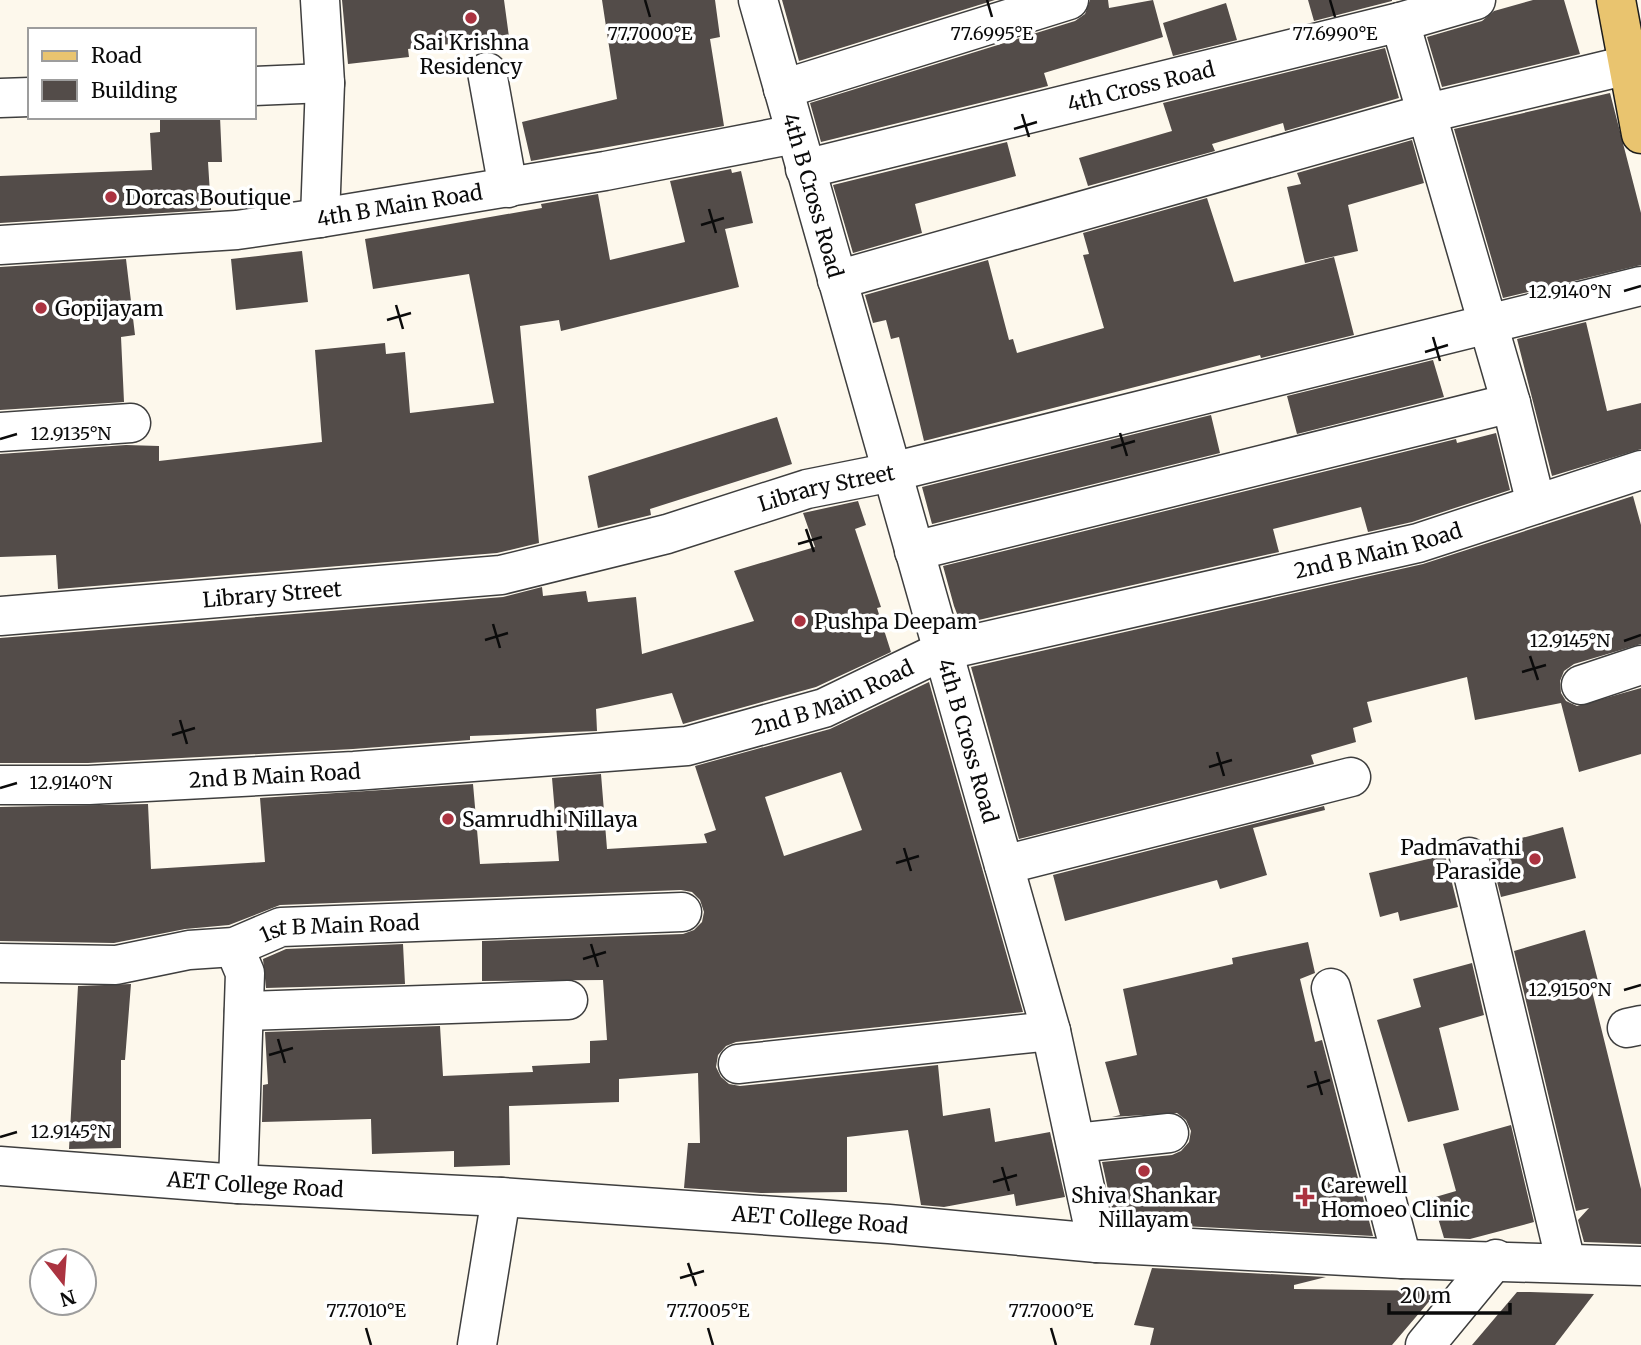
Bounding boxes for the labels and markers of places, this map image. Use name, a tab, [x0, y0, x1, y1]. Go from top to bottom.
marker: Sai Krishna Residency	[463, 10, 479, 26]
place label: Sai Krishna Residency	[413, 29, 529, 80]
place label: Dorcas Boutique	[125, 184, 291, 211]
marker: Dorcas Boutique	[103, 189, 119, 205]
place label: Gopijayam	[55, 295, 164, 322]
marker: Gopijayam	[33, 300, 49, 316]
place label: Pushpa Deepam	[814, 608, 977, 635]
marker: Pushpa Deepam	[792, 613, 808, 629]
place label: Samrudhi Nillaya	[462, 806, 638, 833]
marker: Samrudhi Nillaya	[440, 811, 456, 827]
place label: Padmavathi Paraside	[1400, 834, 1521, 885]
marker: Padmavathi Paraside	[1527, 851, 1543, 867]
marker: Shiva Shankar Nillayam	[1136, 1163, 1152, 1179]
place label: Carewell Homoeo Clinic	[1321, 1172, 1470, 1223]
place label: Shiva Shankar Nillayam	[1071, 1182, 1217, 1233]
marker: Carewell Homoeo Clinic	[1295, 1187, 1315, 1207]

